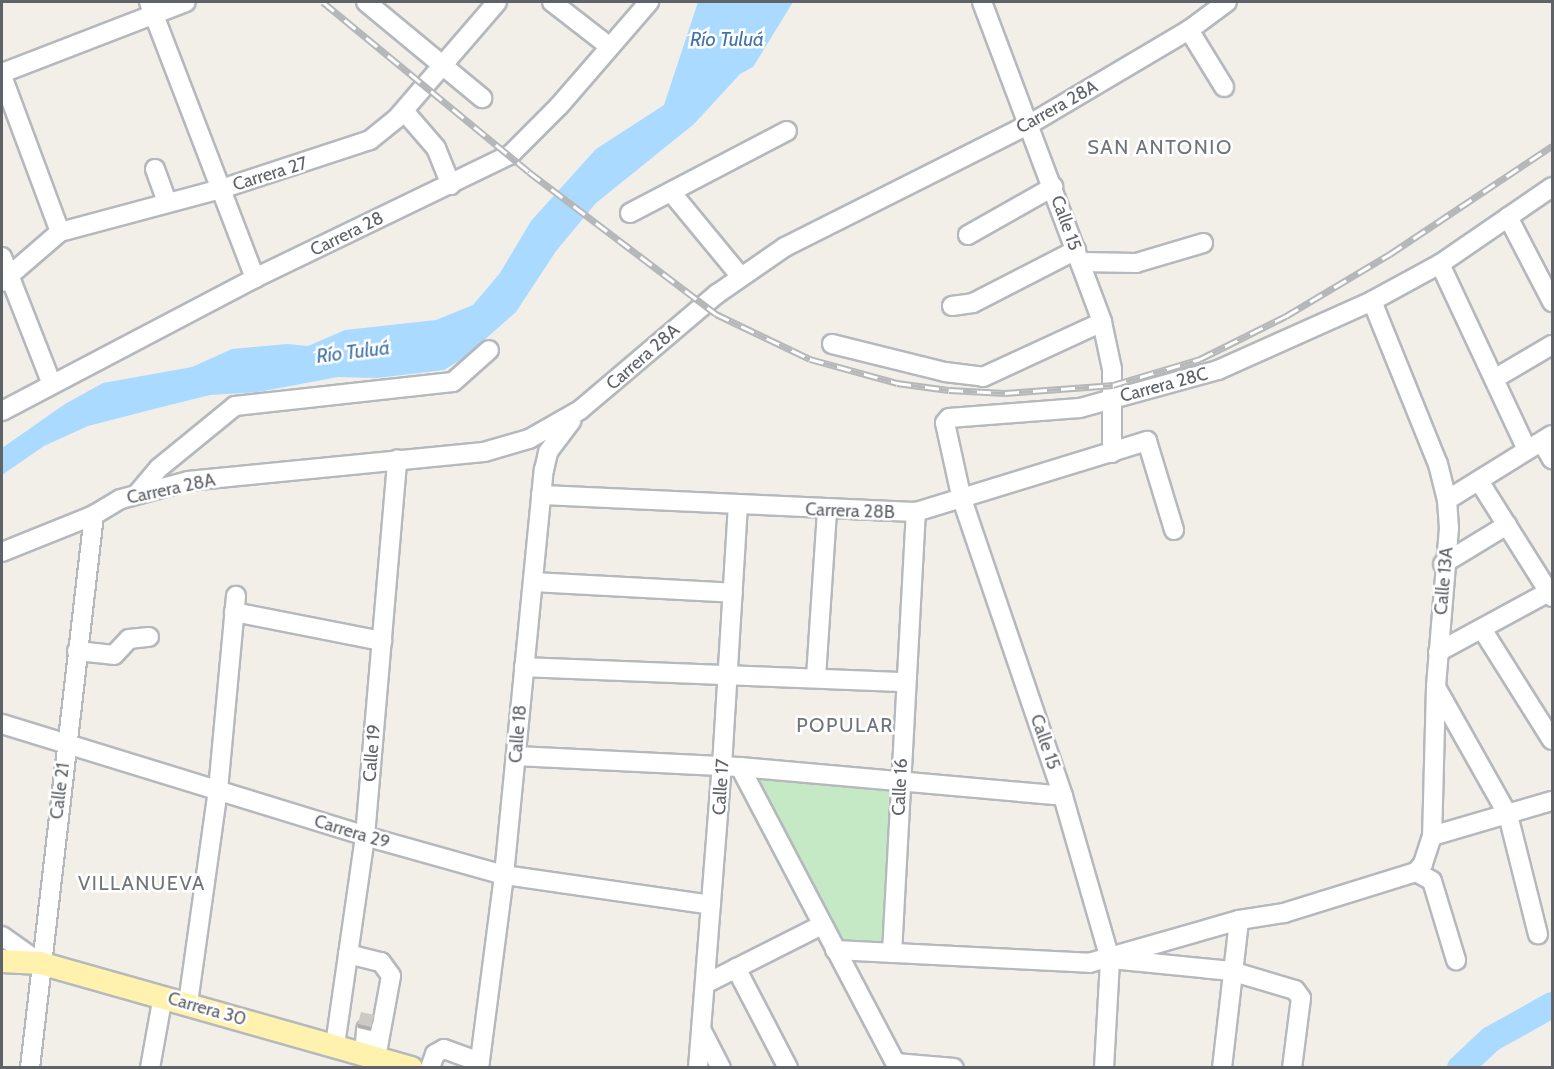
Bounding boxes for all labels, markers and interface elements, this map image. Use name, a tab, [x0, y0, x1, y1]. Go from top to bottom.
water label: Río Tuluá	[690, 27, 764, 51]
street label: Carrera 28A	[1013, 76, 1101, 138]
district label: SAN ANTONIO	[1087, 135, 1233, 159]
street label: Carrera 27	[230, 152, 310, 196]
street label: Calle 15	[1046, 193, 1086, 253]
street label: Carrera 28	[307, 207, 387, 261]
street label: Carrera 28A	[602, 319, 684, 395]
water label: Río Tuluá	[315, 336, 391, 368]
street label: Carrera 28C	[1118, 363, 1210, 407]
street label: Carrera 28A	[125, 469, 217, 509]
street label: Carrera 28B	[805, 499, 895, 523]
street label: Calle 13A	[1430, 546, 1458, 616]
street label: Calle 18	[505, 704, 531, 764]
street label: Calle 15	[1026, 712, 1064, 772]
district label: POPULAR	[796, 713, 894, 737]
street label: Calle 19	[359, 723, 385, 783]
street label: Calle 17	[708, 758, 734, 816]
street label: Calle 16	[888, 758, 912, 816]
street label: Calle 21	[46, 762, 74, 820]
street label: Carrera 29	[312, 810, 392, 854]
district label: VILLANUEVA	[78, 871, 206, 895]
street label: Carrera 30	[165, 988, 249, 1030]

